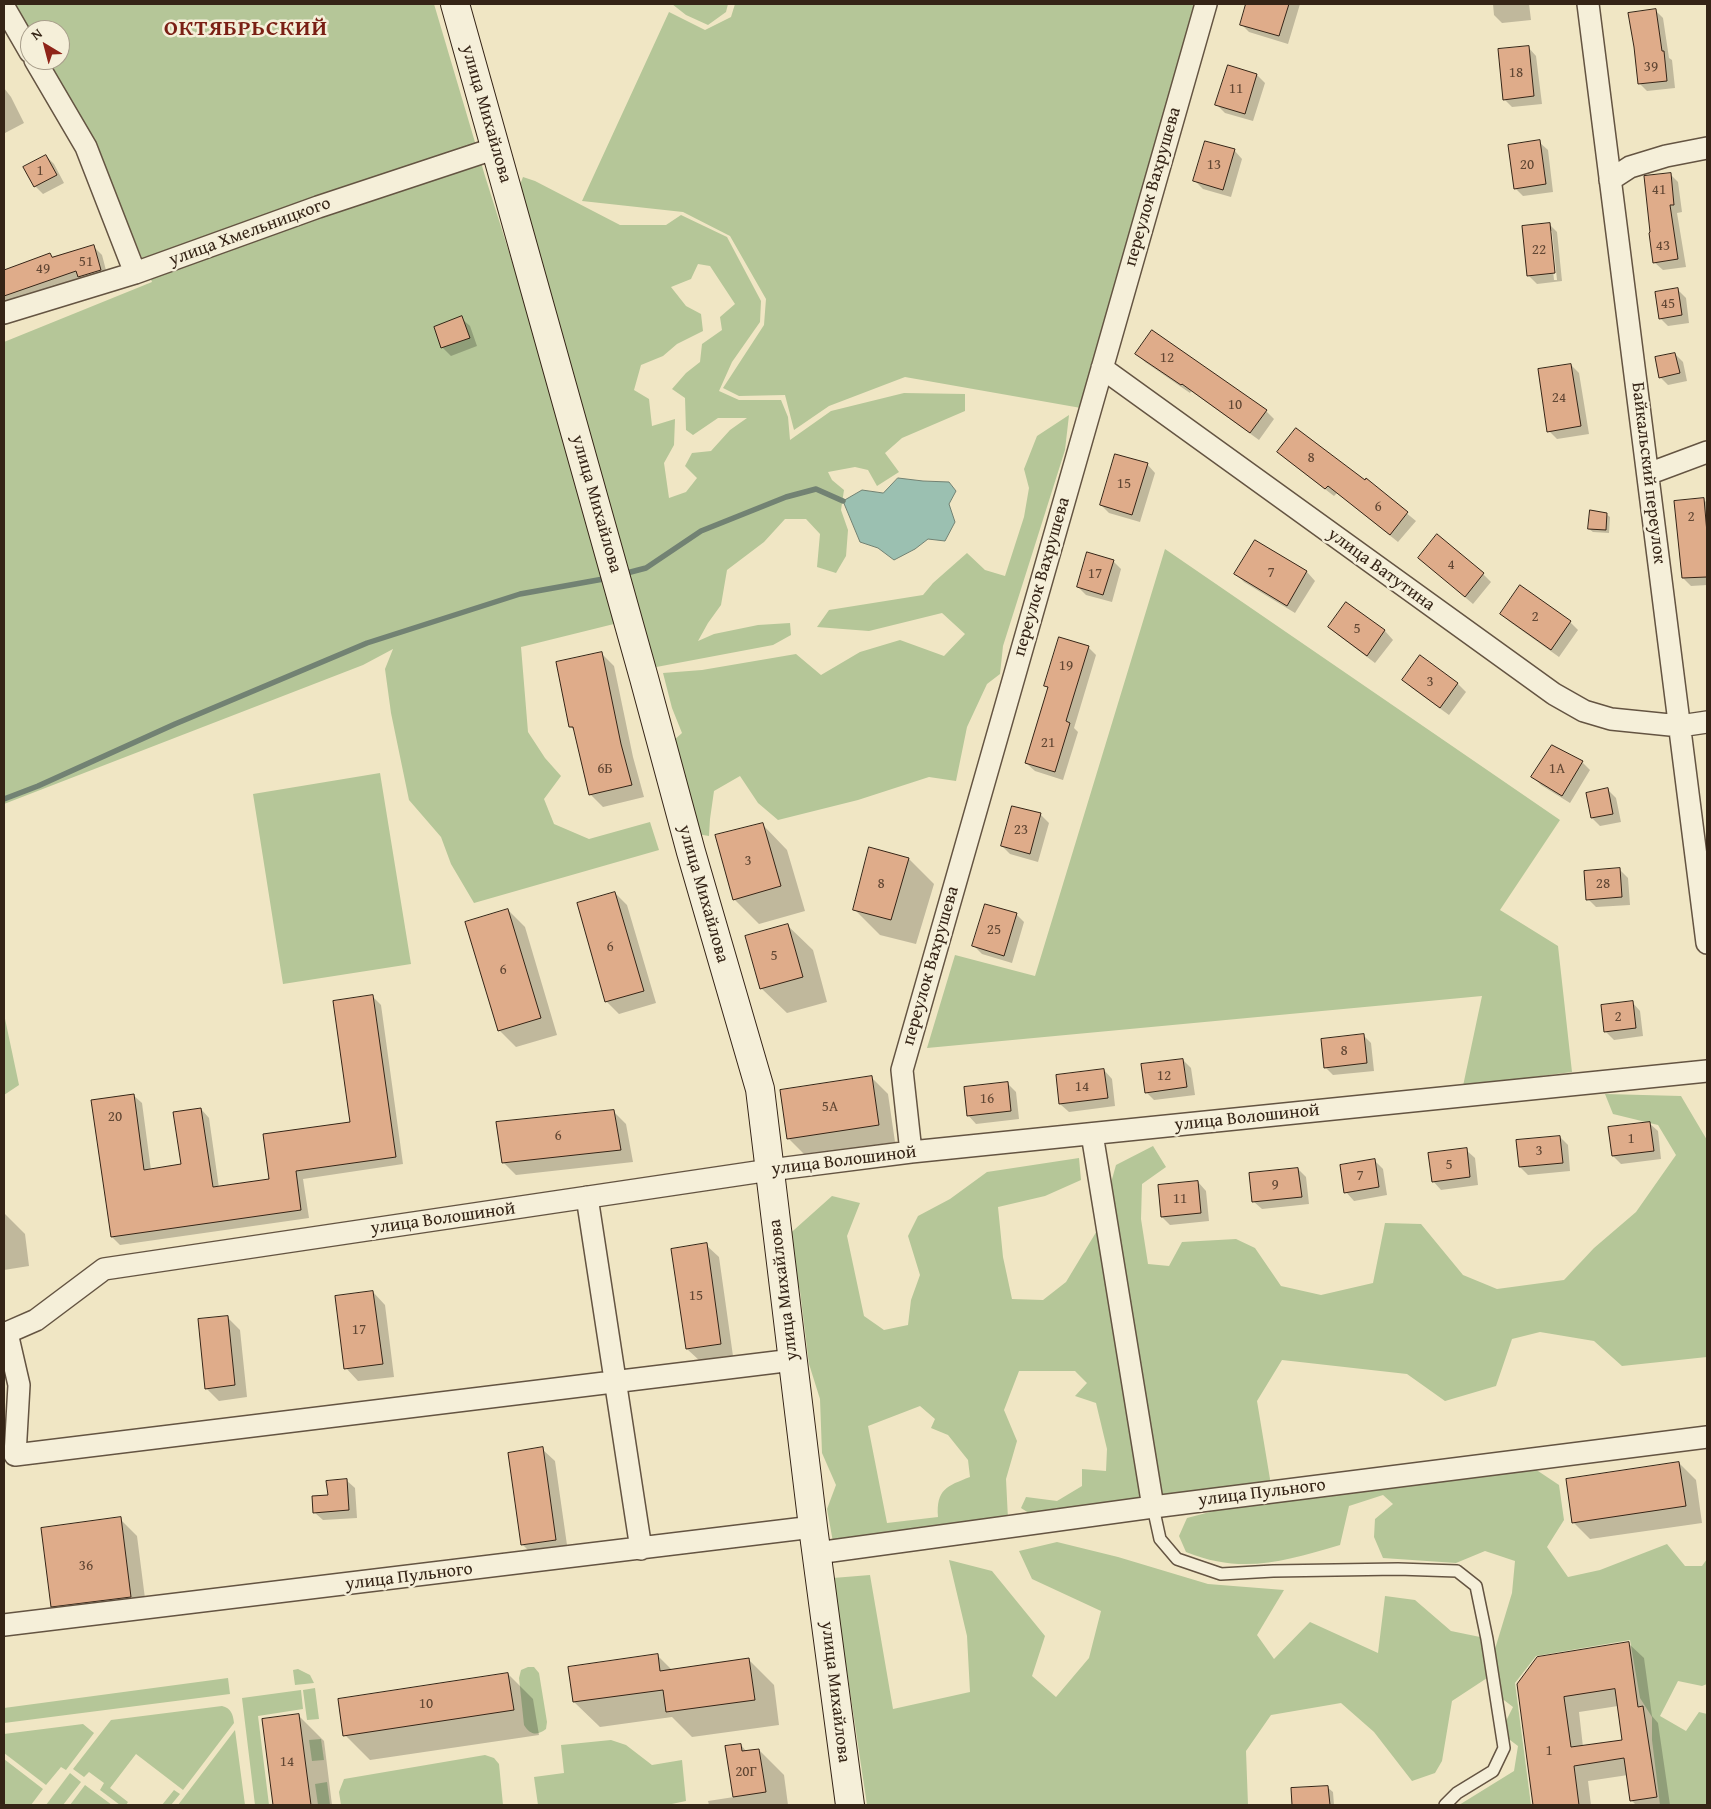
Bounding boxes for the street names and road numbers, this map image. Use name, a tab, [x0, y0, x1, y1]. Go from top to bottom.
street label: улица Михайлова	[456, 43, 516, 185]
street label: переулок Вахрушева	[1120, 105, 1186, 269]
street label: улица Хмельницкого	[166, 193, 334, 271]
street label: Байкальский переулок	[1626, 381, 1670, 565]
street label: улица Михайлова	[566, 433, 626, 575]
street label: переулок Вахрушева	[1009, 495, 1075, 659]
street label: улица Ватутина	[1323, 524, 1439, 616]
street label: улица Михайлова	[673, 823, 733, 965]
street label: переулок Вахрушева	[898, 884, 964, 1048]
street label: улица Волошиной	[1173, 1100, 1321, 1136]
street label: улица Волошиной	[770, 1141, 918, 1181]
street label: улица Волошиной	[369, 1198, 517, 1240]
street label: улица Михайлова	[765, 1218, 803, 1362]
street label: улица Пульного	[1197, 1474, 1327, 1512]
street label: улица Пульного	[344, 1558, 474, 1596]
street label: улица Михайлова	[816, 1620, 854, 1764]

